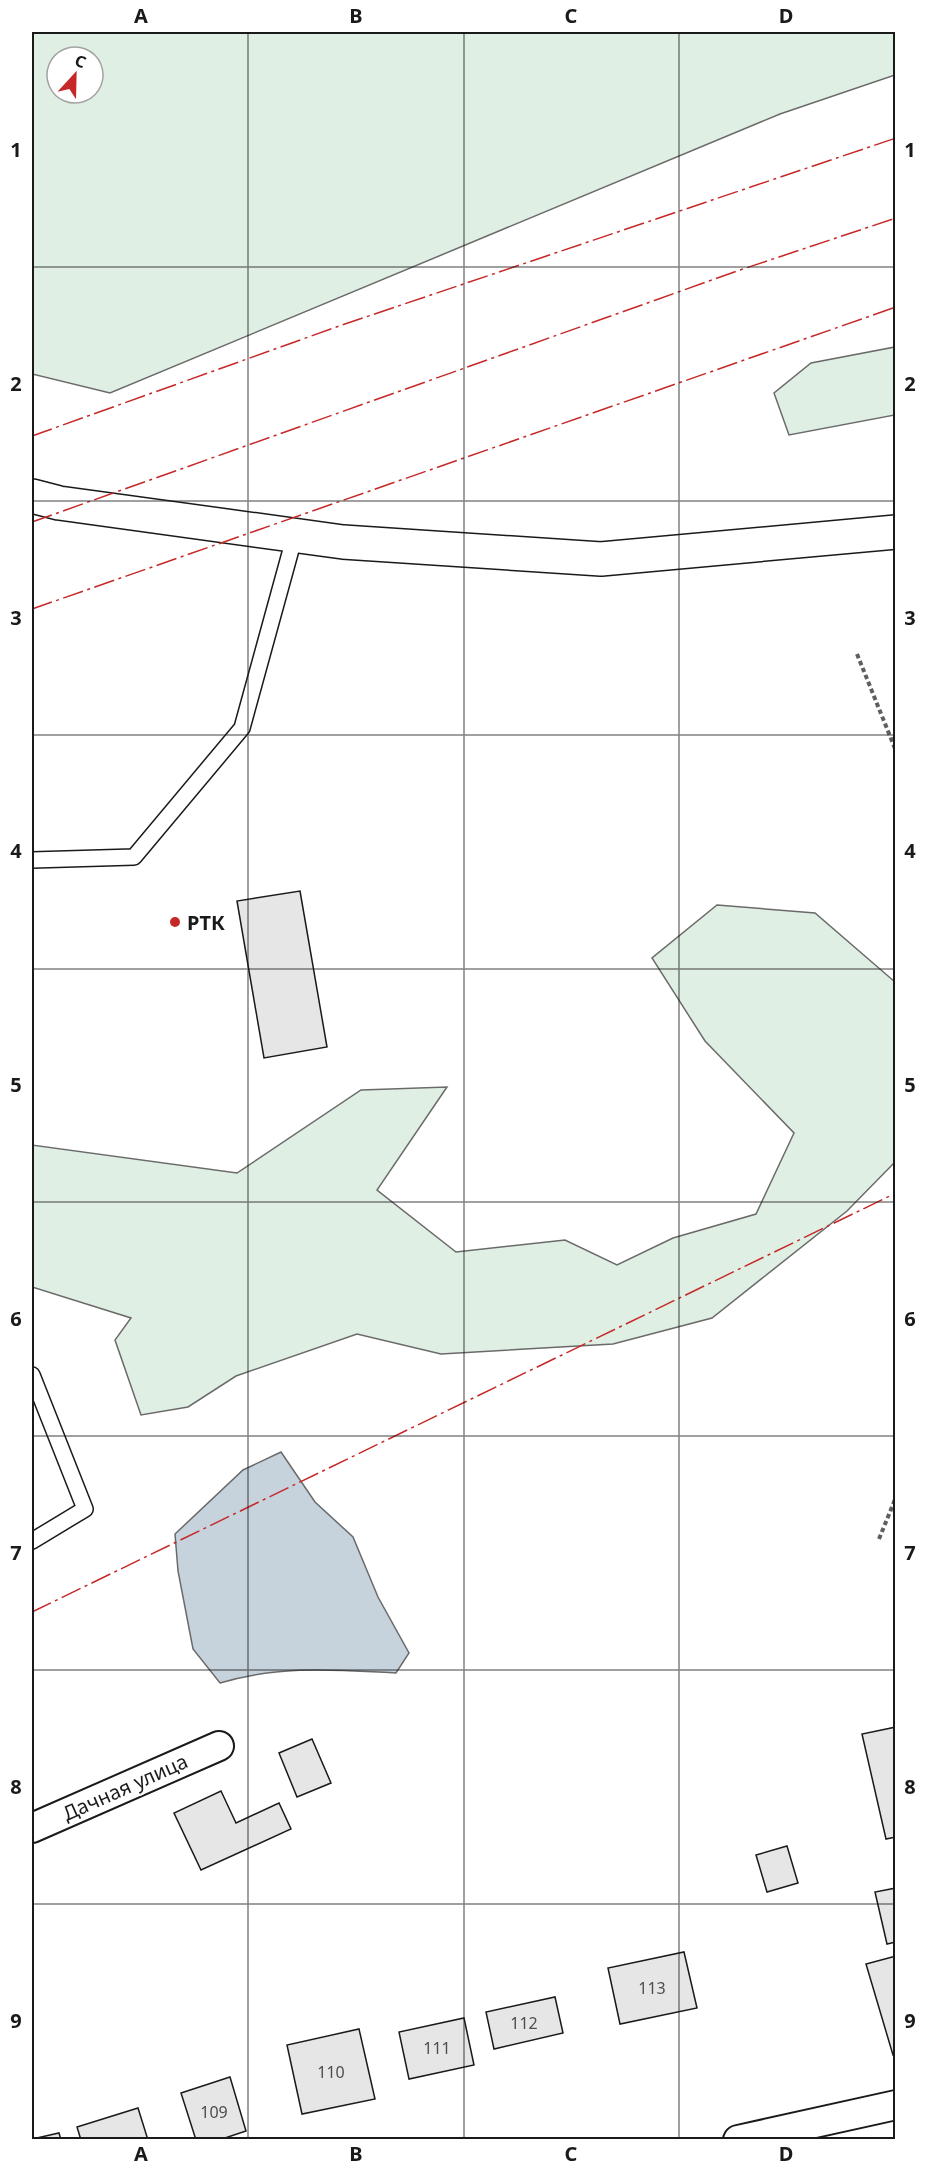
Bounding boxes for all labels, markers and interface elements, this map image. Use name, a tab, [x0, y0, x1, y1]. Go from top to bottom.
text: A	[134, 2, 148, 29]
text: B	[349, 2, 363, 29]
text: C	[565, 2, 578, 29]
text: D	[779, 2, 793, 29]
north arrow	[45, 45, 105, 105]
text: С	[72, 49, 90, 73]
text: 1	[10, 136, 22, 163]
text: 1	[904, 136, 916, 163]
text: 2	[10, 370, 22, 397]
text: 2	[904, 370, 916, 397]
text: 3	[10, 604, 22, 631]
text: 3	[904, 604, 916, 631]
text: 4	[10, 837, 22, 864]
text: 4	[904, 837, 916, 864]
place label: РТК	[187, 909, 225, 936]
marker: РТК	[168, 915, 182, 929]
text: 5	[10, 1071, 22, 1098]
text: 5	[904, 1071, 916, 1098]
text: 6	[10, 1305, 22, 1332]
text: 6	[904, 1305, 916, 1332]
text: 7	[10, 1539, 22, 1566]
text: 7	[904, 1539, 916, 1566]
street label: Дачная улица	[58, 1747, 192, 1827]
text: 8	[10, 1773, 22, 1800]
text: 8	[904, 1773, 916, 1800]
house number: 113	[638, 1977, 666, 1999]
text: 9	[10, 2007, 22, 2034]
text: 9	[904, 2007, 916, 2034]
house number: 112	[510, 2012, 538, 2034]
house number: 111	[423, 2037, 451, 2059]
house number: 110	[317, 2061, 345, 2083]
house number: 109	[200, 2101, 228, 2123]
text: A	[134, 2140, 148, 2167]
text: B	[349, 2140, 363, 2167]
text: C	[565, 2140, 578, 2167]
text: D	[779, 2140, 793, 2167]

